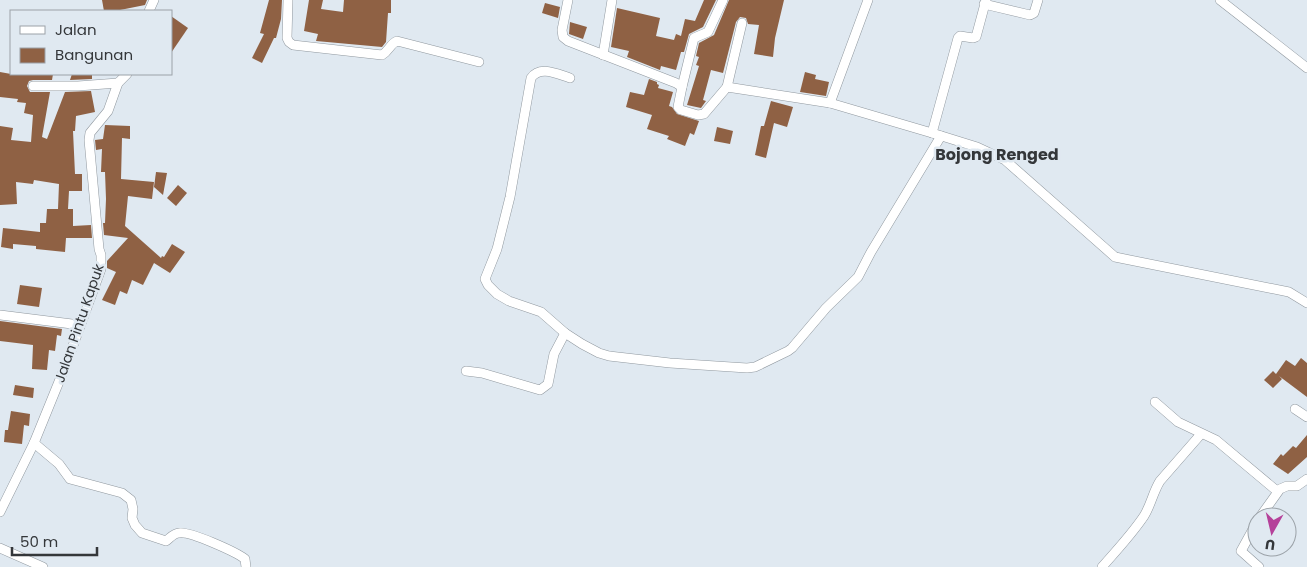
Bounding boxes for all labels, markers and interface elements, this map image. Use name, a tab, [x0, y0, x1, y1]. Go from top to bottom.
legend	[10, 10, 172, 75]
text: Jalan	[55, 19, 97, 40]
text: Bangunan	[55, 44, 133, 65]
district label: Bojong Renged	[935, 143, 1059, 166]
street label: Jalan Pintu Kapuk	[49, 260, 109, 385]
north arrow	[1247, 507, 1297, 557]
scale bar	[12, 524, 98, 556]
text: 50 m	[20, 531, 58, 552]
text: U	[1264, 534, 1276, 555]

